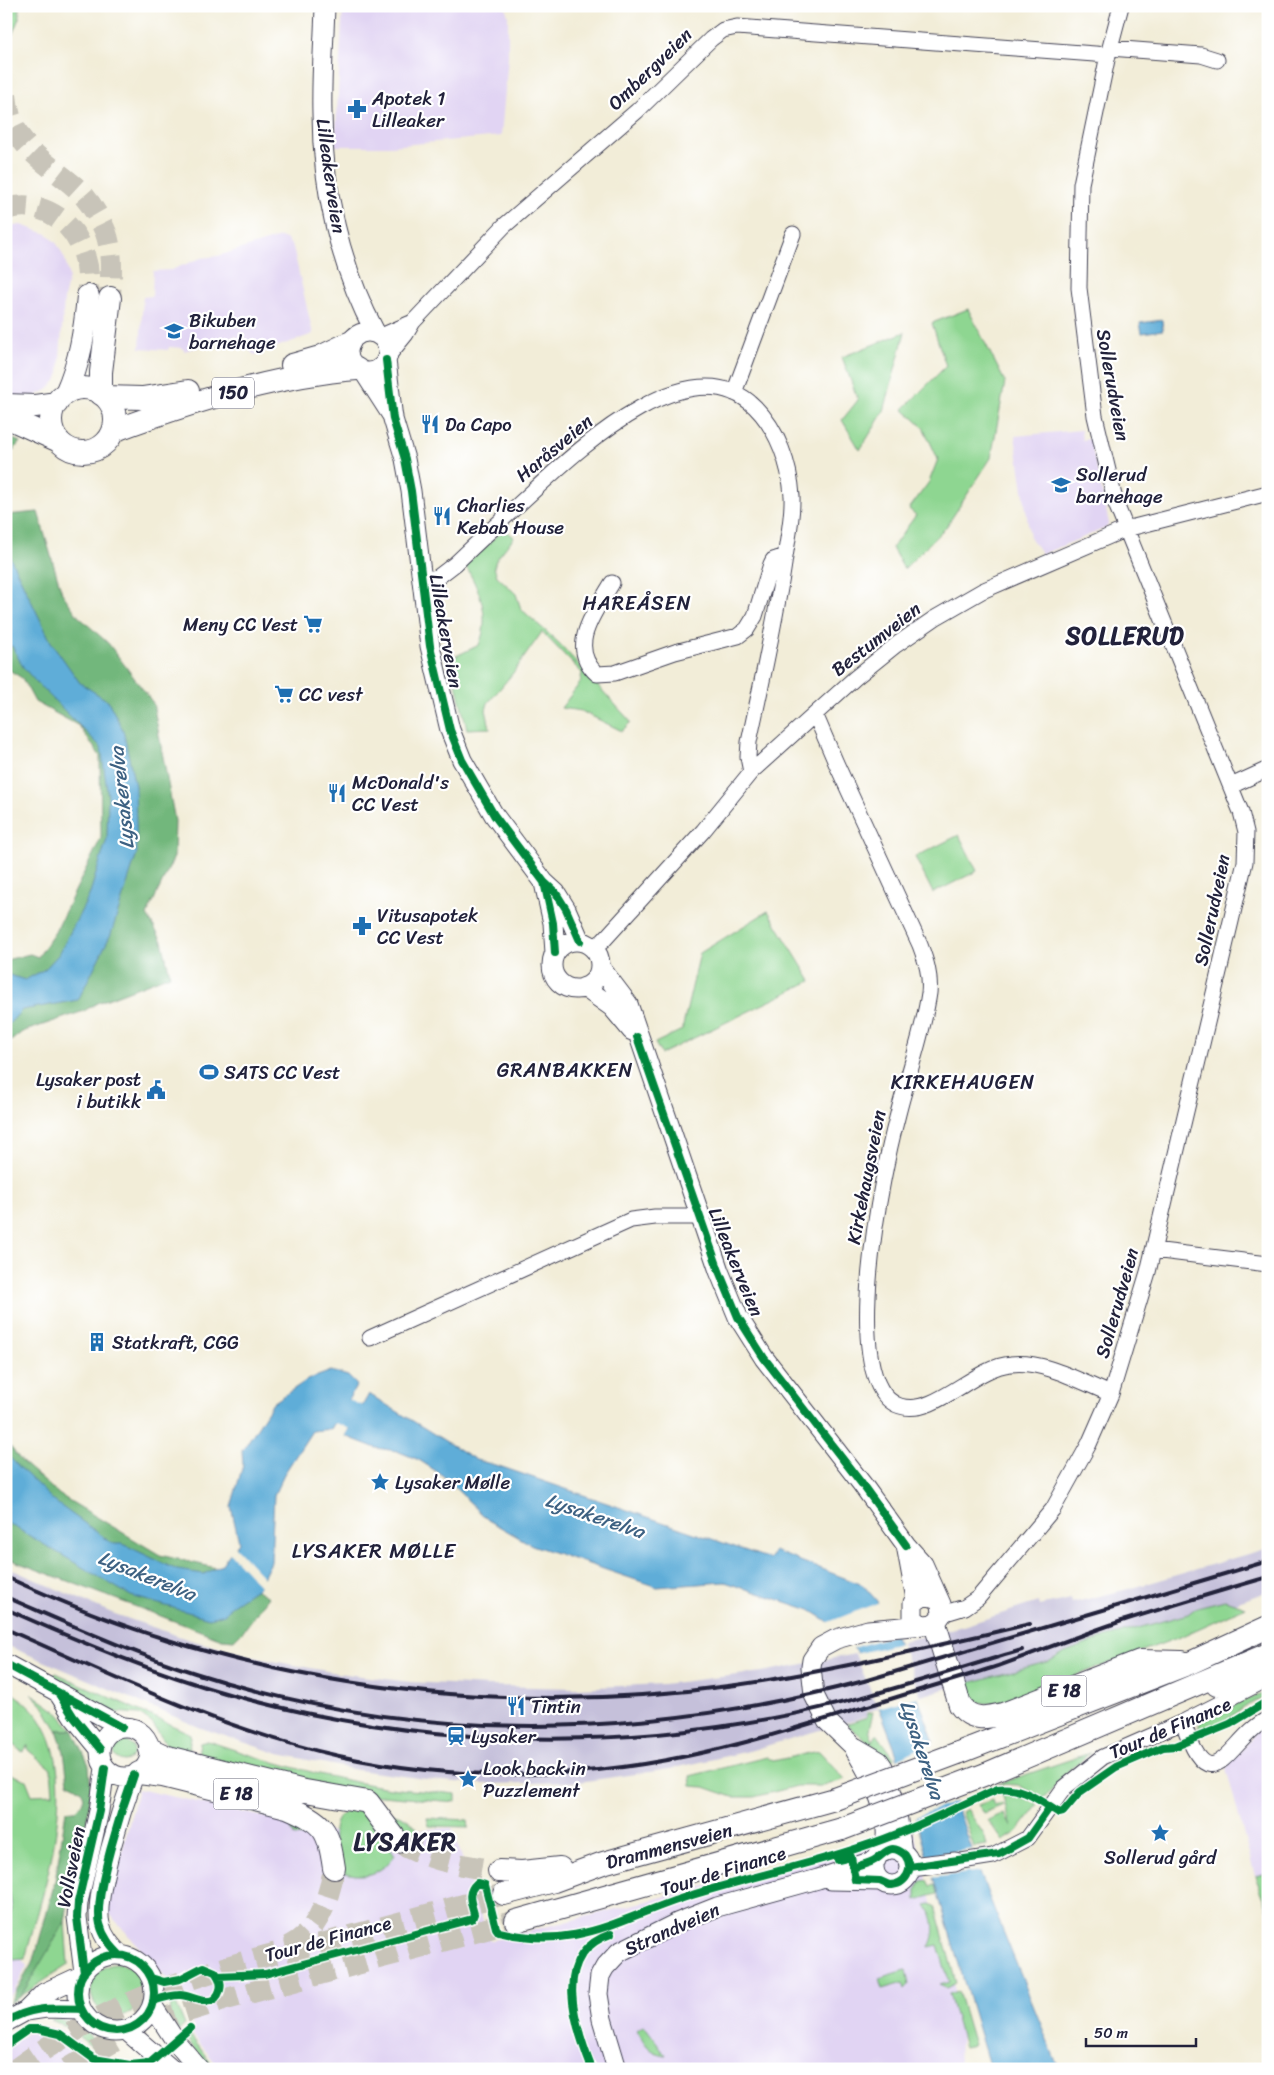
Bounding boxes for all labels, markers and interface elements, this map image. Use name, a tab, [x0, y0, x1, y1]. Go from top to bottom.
street label: Ombergveien	[600, 20, 700, 118]
place label: Apotek 1 Lilleaker	[371, 82, 445, 137]
pharmacy icon: Apotek 1 Lilleaker	[346, 98, 368, 120]
street label: Lilleakerveien	[307, 116, 355, 236]
place label: Bikuben barnehage	[189, 304, 276, 359]
school or university icon: Bikuben barnehage	[163, 320, 185, 342]
street label: Sollerudveien	[1087, 326, 1139, 444]
road number: 150	[212, 378, 254, 408]
street label: Haråsveien	[508, 405, 600, 491]
place label: Da Capo	[445, 408, 512, 441]
restaurant icon: Da Capo	[419, 413, 441, 435]
place label: Sollerud barnehage	[1076, 458, 1163, 513]
school or university icon: Sollerud barnehage	[1050, 474, 1072, 496]
place label: Charlies Kebab House	[457, 489, 564, 544]
restaurant icon: Charlies Kebab House	[431, 505, 453, 527]
street label: Lilleakerveien	[420, 571, 472, 691]
district label: HAREÅSEN	[582, 586, 692, 621]
street label: Bestumveien	[824, 593, 928, 685]
place label: Meny CC Vest	[183, 608, 298, 641]
supermarket icon: Meny CC Vest	[302, 613, 324, 635]
district label: SOLLERUD	[1065, 615, 1184, 657]
place label: CC vest	[299, 678, 364, 711]
supermarket icon: CC vest	[273, 683, 295, 705]
water label: Lysakerelva	[99, 743, 145, 851]
place label: McDonald's CC Vest	[352, 766, 449, 821]
restaurant icon: McDonald's CC Vest	[326, 782, 348, 804]
street label: Sollerudveien	[1184, 851, 1240, 969]
place label: Vitusapotek CC Vest	[377, 899, 478, 954]
pharmacy icon: Vitusapotek CC Vest	[351, 915, 373, 937]
district label: GRANBAKKEN	[497, 1053, 633, 1088]
place label: SATS CC Vest	[224, 1056, 340, 1089]
sports icon: SATS CC Vest	[198, 1061, 220, 1083]
place label: Lysaker post i butikk	[36, 1063, 142, 1118]
district label: KIRKEHAUGEN	[891, 1065, 1035, 1100]
public building icon: Lysaker post i butikk	[145, 1079, 167, 1101]
street label: Kirkehaugsveien	[837, 1107, 895, 1247]
street label: Lilleakerveien	[699, 1202, 773, 1322]
street label: Sollerudveien	[1085, 1244, 1149, 1362]
place label: Statkraft, CGG	[112, 1326, 239, 1359]
building icon: Statkraft, CGG	[86, 1331, 108, 1353]
place label: Lysaker Mølle	[395, 1466, 510, 1499]
place icon: Lysaker Mølle	[369, 1471, 391, 1493]
water label: Lysakerelva	[541, 1483, 651, 1550]
district label: LYSAKER MØLLE	[292, 1532, 456, 1570]
water label: Lysakerelva	[93, 1541, 203, 1612]
road number: E 18	[1042, 1675, 1086, 1706]
street label: Tour de Finance	[1104, 1687, 1236, 1769]
place label: Tintin	[531, 1690, 581, 1723]
restaurant icon: Tintin	[505, 1695, 527, 1717]
water label: Lysakerelva	[889, 1696, 955, 1806]
place label: Lysaker	[471, 1720, 537, 1753]
station icon: Lysaker	[445, 1725, 467, 1747]
place label: Look back in Puzzlement	[483, 1752, 586, 1807]
place icon: Look back in Puzzlement	[457, 1768, 479, 1790]
road number: E 18	[214, 1778, 258, 1810]
street label: Drammensveien	[602, 1813, 736, 1879]
district label: LYSAKER	[353, 1821, 457, 1863]
place icon: Sollerud gård	[1149, 1822, 1171, 1844]
street label: Vollsveien	[47, 1824, 95, 1910]
street label: Tour de Finance	[656, 1836, 790, 1906]
place label: Sollerud gård	[1104, 1841, 1218, 1874]
street label: Strandveien	[619, 1893, 725, 1965]
street label: Tour de Finance	[261, 1906, 395, 1972]
scale bar	[1086, 2015, 1196, 2047]
text: 50 m	[1094, 2020, 1129, 2046]

